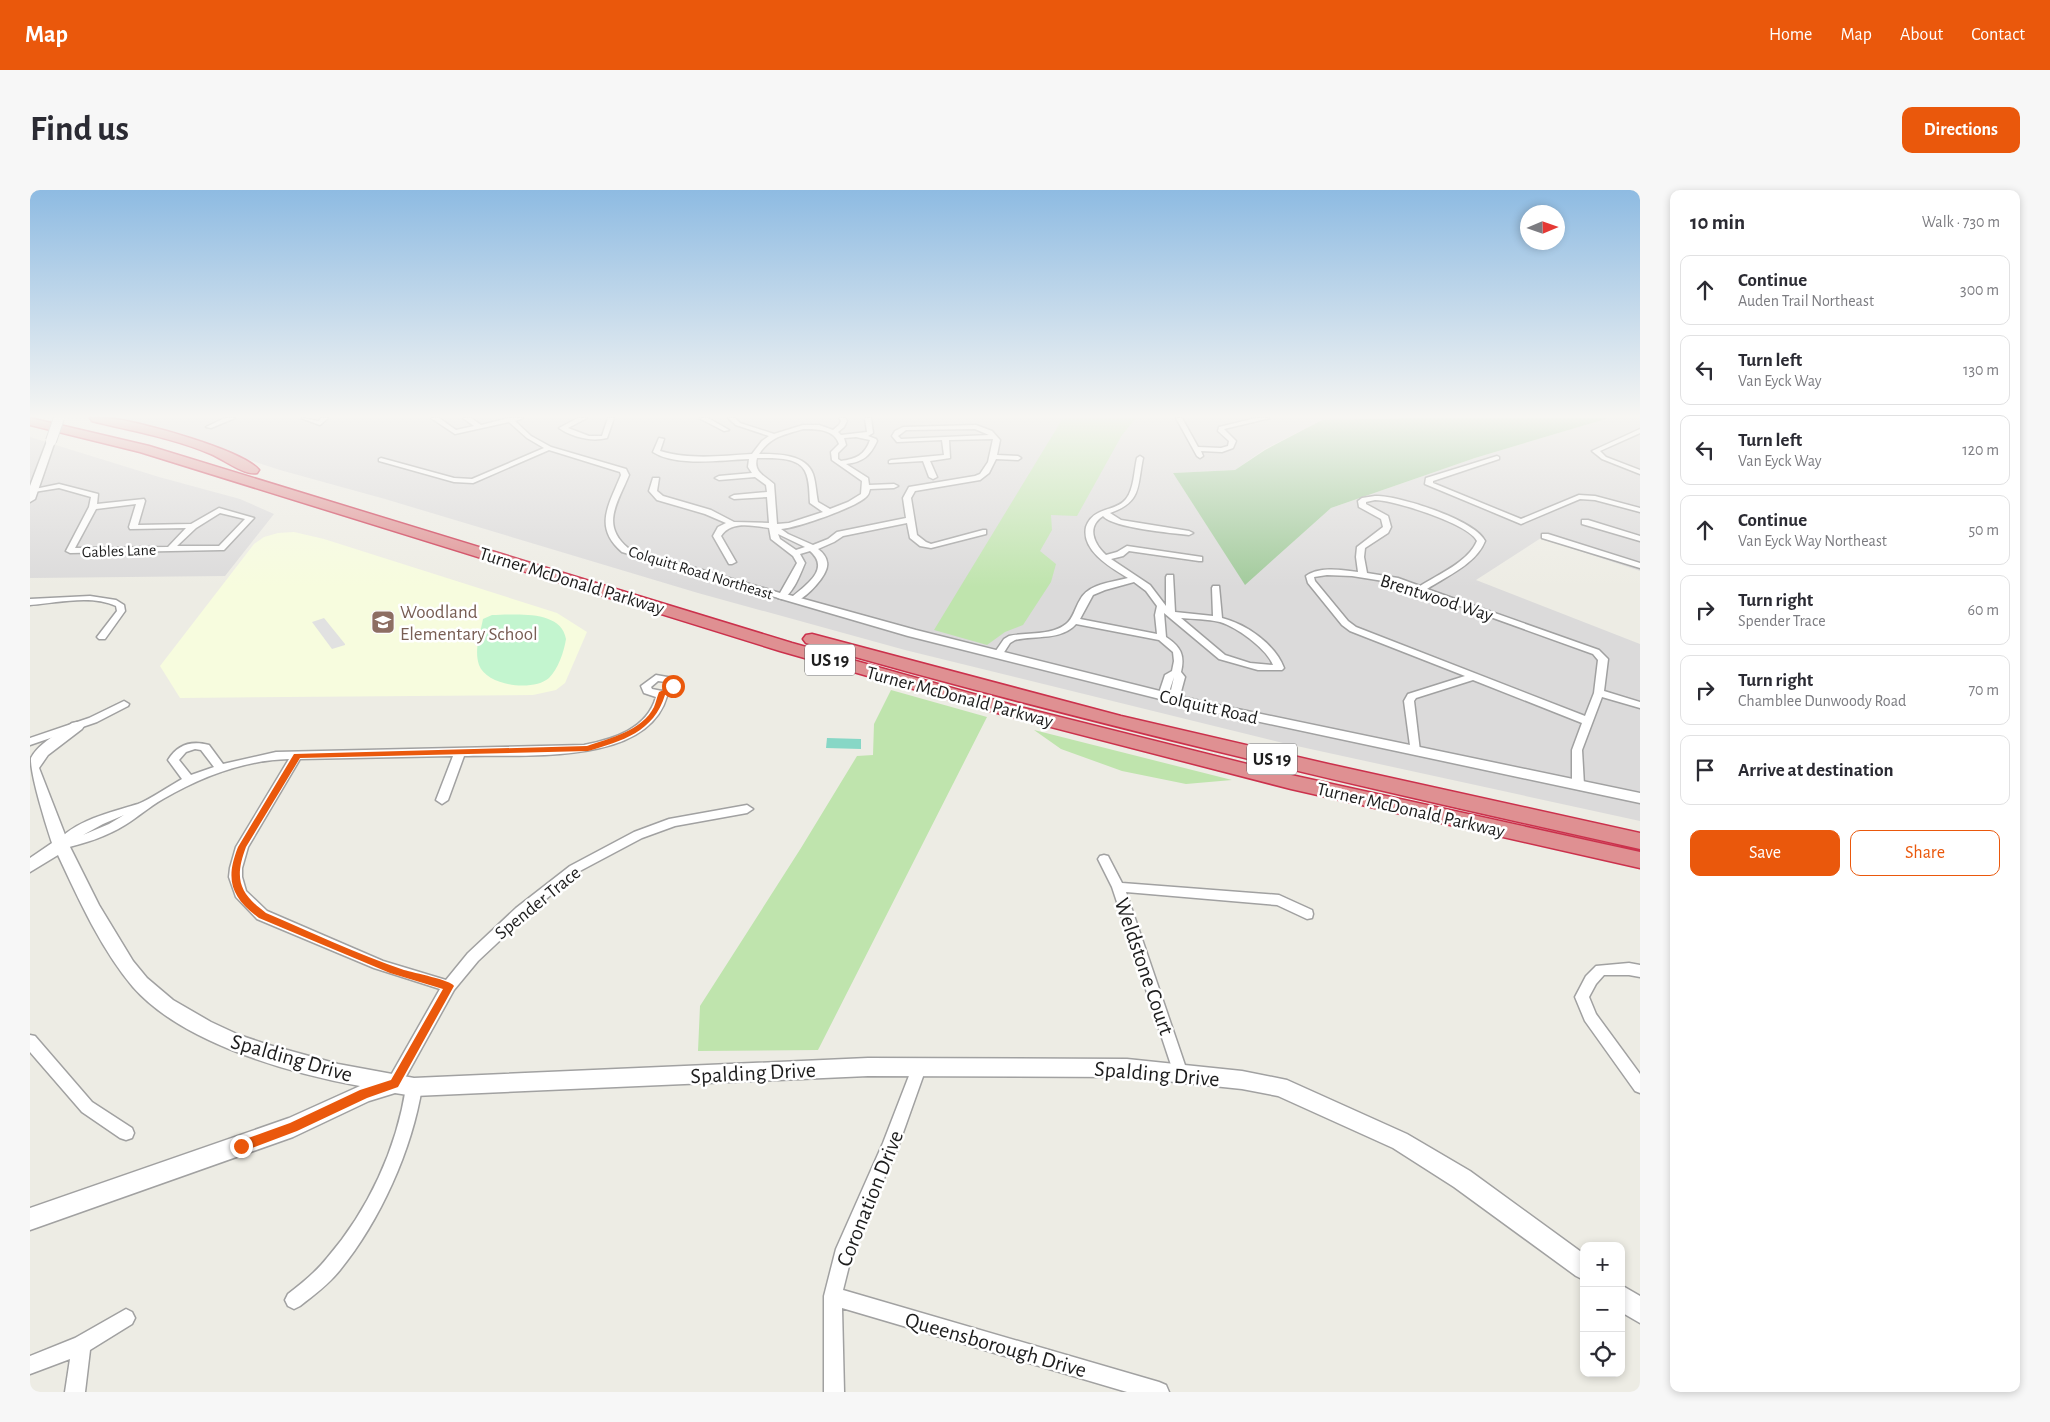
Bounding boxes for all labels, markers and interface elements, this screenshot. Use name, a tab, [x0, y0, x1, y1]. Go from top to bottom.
text: Map	[25, 23, 68, 47]
text: Home	[1769, 26, 1812, 44]
text: Map	[1840, 26, 1872, 44]
text: About	[1900, 26, 1943, 44]
text: Contact	[1971, 26, 2025, 44]
button: Directions	[1902, 107, 2020, 153]
text: Find us	[30, 112, 129, 147]
north arrow	[1520, 205, 1565, 250]
text: 10 min	[1690, 212, 1745, 233]
text: Walk · 730 m	[1922, 214, 2000, 230]
text: Continue	[1738, 271, 1807, 290]
icon: ahead	[1691, 276, 1719, 304]
text: 300 m	[1960, 282, 1999, 298]
text: Auden Trail Northeast	[1738, 293, 1874, 309]
text: Turn left	[1738, 351, 1802, 370]
icon: left	[1691, 356, 1719, 384]
text: 130 m	[1963, 362, 1999, 378]
text: Van Eyck Way	[1738, 373, 1822, 389]
text: Turn left	[1738, 431, 1802, 450]
icon: left	[1691, 436, 1719, 464]
text: 120 m	[1962, 442, 1999, 458]
text: Van Eyck Way	[1738, 453, 1822, 469]
text: Continue	[1738, 511, 1807, 530]
icon: ahead	[1691, 516, 1719, 544]
text: 50 m	[1968, 522, 1999, 538]
text: Van Eyck Way Northeast	[1738, 533, 1887, 549]
street label: Gables Lane	[82, 542, 157, 560]
street label: Colquitt Road Northeast	[627, 543, 775, 603]
street label: Turner McDonald Parkway	[477, 544, 666, 619]
street label: Brentwood Way	[1378, 571, 1495, 626]
text: Turn right	[1738, 591, 1813, 610]
icon: right	[1691, 596, 1719, 624]
text: 60 m	[1968, 602, 1999, 618]
place label: Woodland Elementary School	[400, 603, 538, 644]
school or university icon: Woodland Elementary School	[370, 609, 396, 635]
text: Spender Trace	[1738, 613, 1826, 629]
road number: US 19	[805, 644, 855, 676]
street label: Turner McDonald Parkway	[864, 663, 1055, 732]
text: Turn right	[1738, 671, 1813, 690]
route start	[662, 675, 685, 698]
icon: right	[1691, 676, 1719, 704]
text: 70 m	[1968, 682, 1999, 698]
street label: Colquitt Road	[1158, 687, 1260, 728]
text: Chamblee Dunwoody Road	[1738, 693, 1906, 709]
road number: US 19	[1247, 744, 1297, 774]
icon: arrive	[1691, 756, 1719, 784]
text: Arrive at destination	[1738, 761, 1894, 780]
street label: Turner McDonald Parkway	[1315, 780, 1506, 841]
button: Save	[1690, 830, 1840, 876]
button: Share	[1850, 830, 2000, 876]
street label: Spender Trace	[492, 863, 584, 943]
street label: Weldstone Court	[1110, 895, 1178, 1038]
street label: Spalding Drive	[228, 1030, 355, 1086]
street label: Spalding Drive	[1094, 1058, 1220, 1090]
street label: Spalding Drive	[690, 1059, 816, 1087]
street label: Coronation Drive	[833, 1127, 907, 1269]
route end	[230, 1135, 253, 1158]
map controls	[1580, 1242, 1625, 1377]
button: +	[1580, 1242, 1625, 1287]
button: −	[1580, 1287, 1625, 1332]
street label: Queensborough Drive	[903, 1309, 1089, 1381]
button: locate	[1580, 1332, 1625, 1377]

